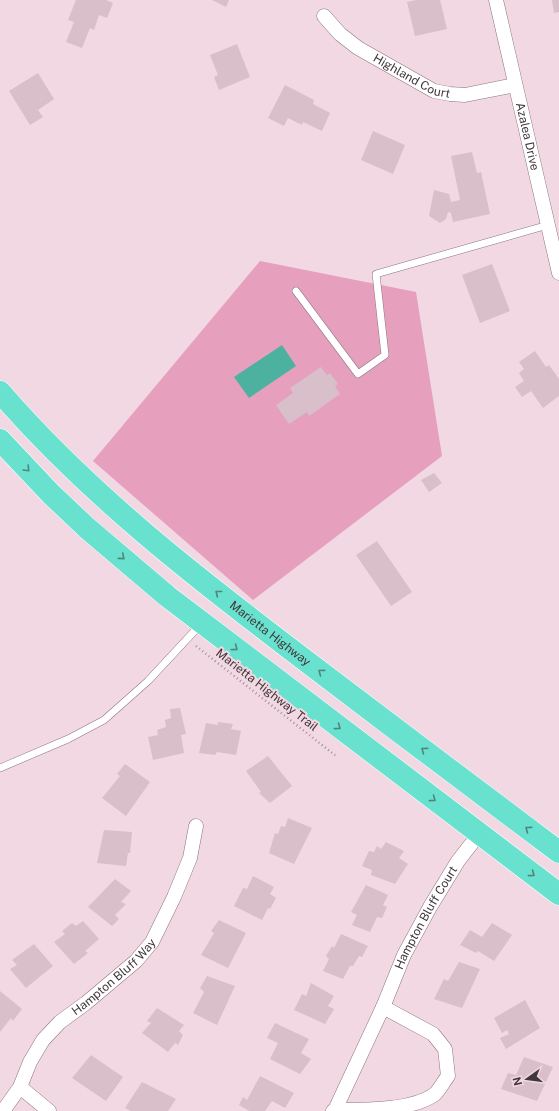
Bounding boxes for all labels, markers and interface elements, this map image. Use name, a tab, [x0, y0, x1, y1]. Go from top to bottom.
street label: Highland Court	[371, 51, 452, 101]
street label: Azalea Drive	[513, 101, 542, 172]
one-way arrow	[22, 464, 30, 472]
one-way arrow	[117, 553, 124, 560]
one-way arrow	[215, 590, 222, 597]
street label: Marietta Highway	[227, 598, 314, 669]
one-way arrow	[231, 644, 238, 651]
street label: Marietta Highway Trail	[213, 646, 321, 734]
one-way arrow	[318, 670, 325, 677]
one-way arrow	[334, 723, 341, 730]
one-way arrow	[422, 748, 429, 755]
one-way arrow	[428, 794, 435, 801]
one-way arrow	[525, 827, 532, 834]
street label: Hampton Bluff Court	[392, 863, 460, 971]
one-way arrow	[528, 869, 535, 876]
street label: Hampton Bluff Way	[69, 935, 159, 1018]
north arrow	[507, 1059, 547, 1099]
text: N	[510, 1076, 524, 1087]

